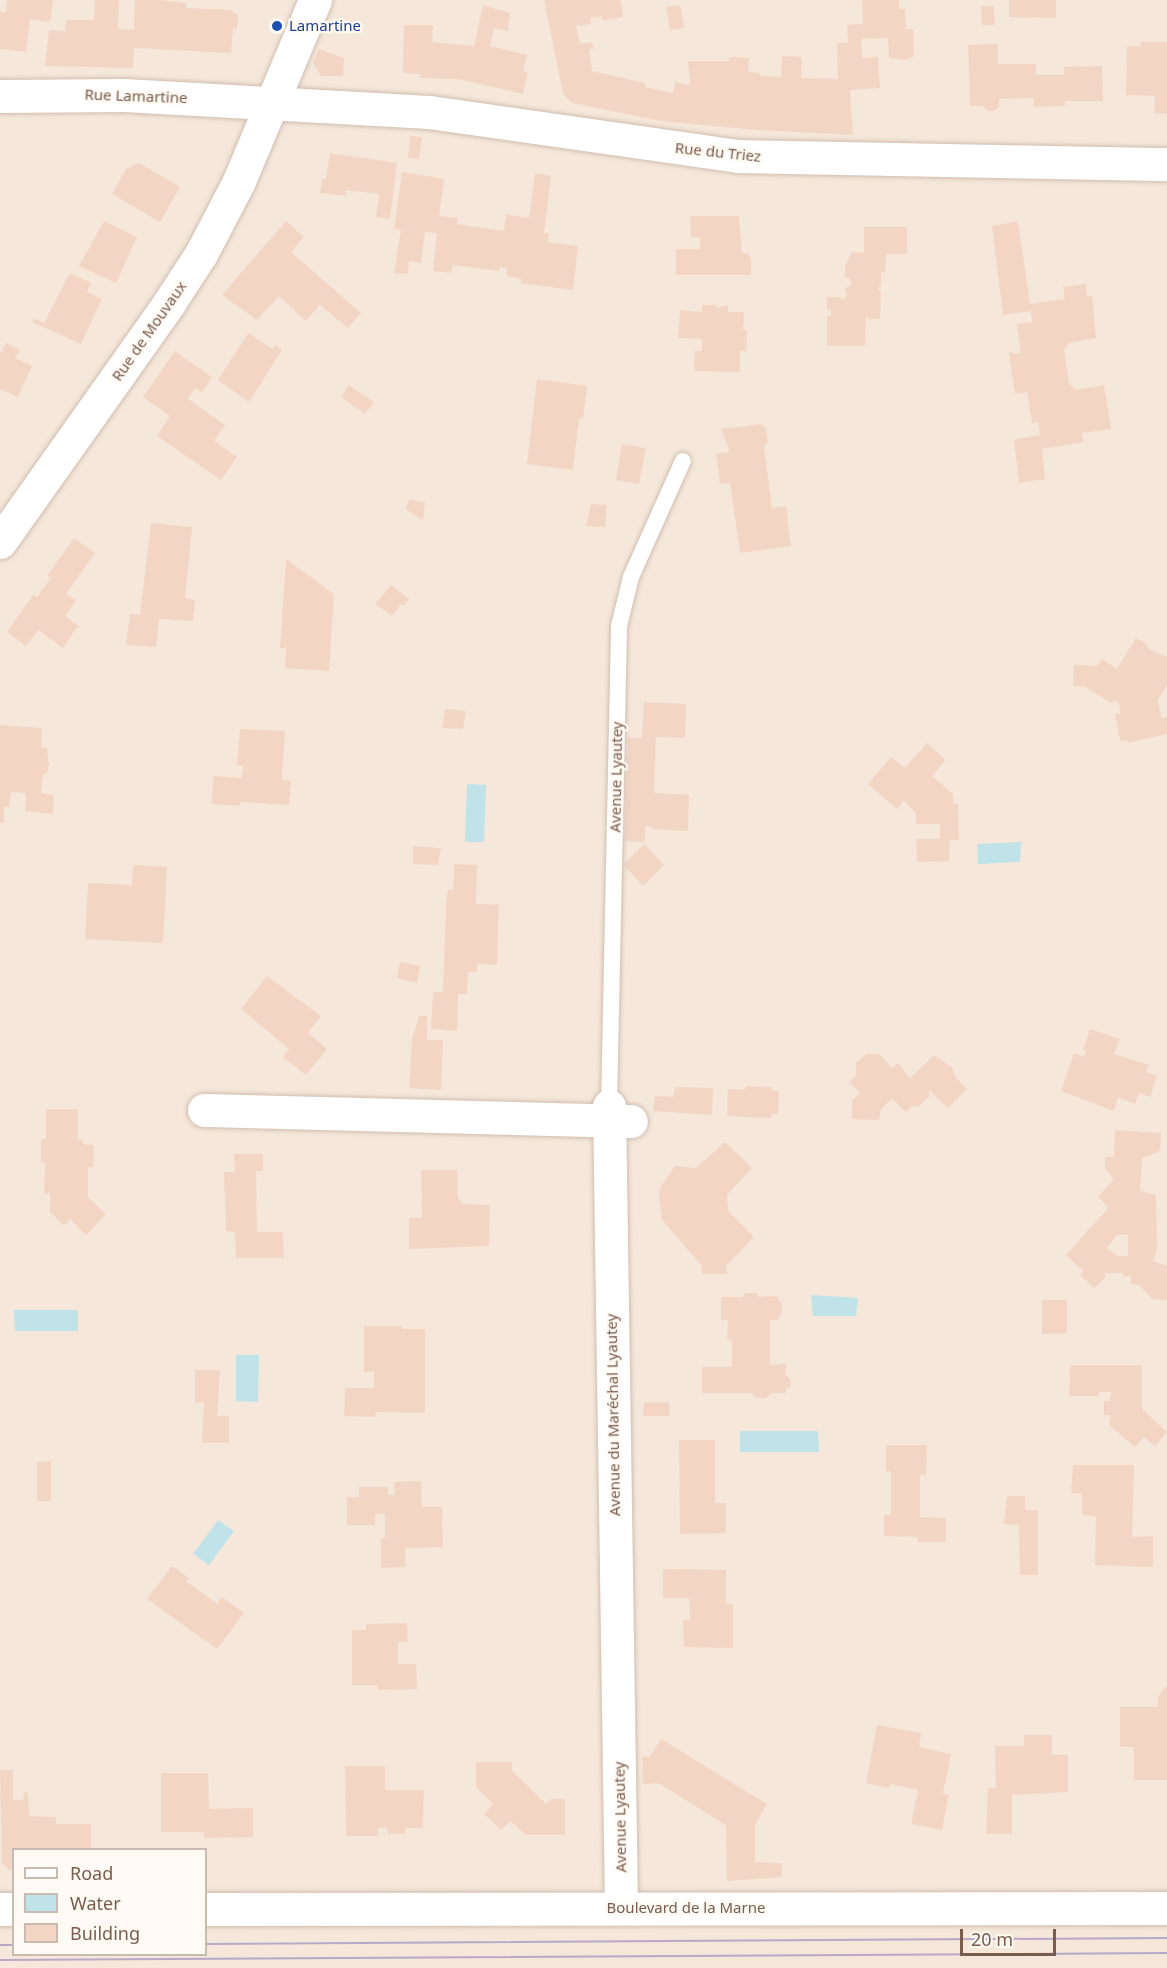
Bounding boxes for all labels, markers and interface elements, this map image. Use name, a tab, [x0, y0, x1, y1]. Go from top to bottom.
place label: Lamartine	[289, 17, 361, 35]
marker: Lamartine	[270, 19, 284, 33]
street label: Rue Lamartine	[84, 85, 188, 107]
street label: Rue du Triez	[674, 139, 762, 165]
street label: Rue de Mouvaux	[108, 278, 190, 384]
street label: Avenue Lyautey	[606, 721, 626, 833]
street label: Avenue du Maréchal Lyautey	[602, 1314, 624, 1516]
street label: Avenue Lyautey	[610, 1761, 630, 1873]
legend	[12, 1848, 207, 1956]
text: Road	[70, 1861, 113, 1885]
text: Water	[70, 1891, 121, 1915]
street label: Boulevard de la Marne	[607, 1899, 765, 1917]
scale bar	[963, 1917, 1059, 1955]
text: Building	[70, 1921, 140, 1945]
text: 20 m	[971, 1927, 1013, 1951]

